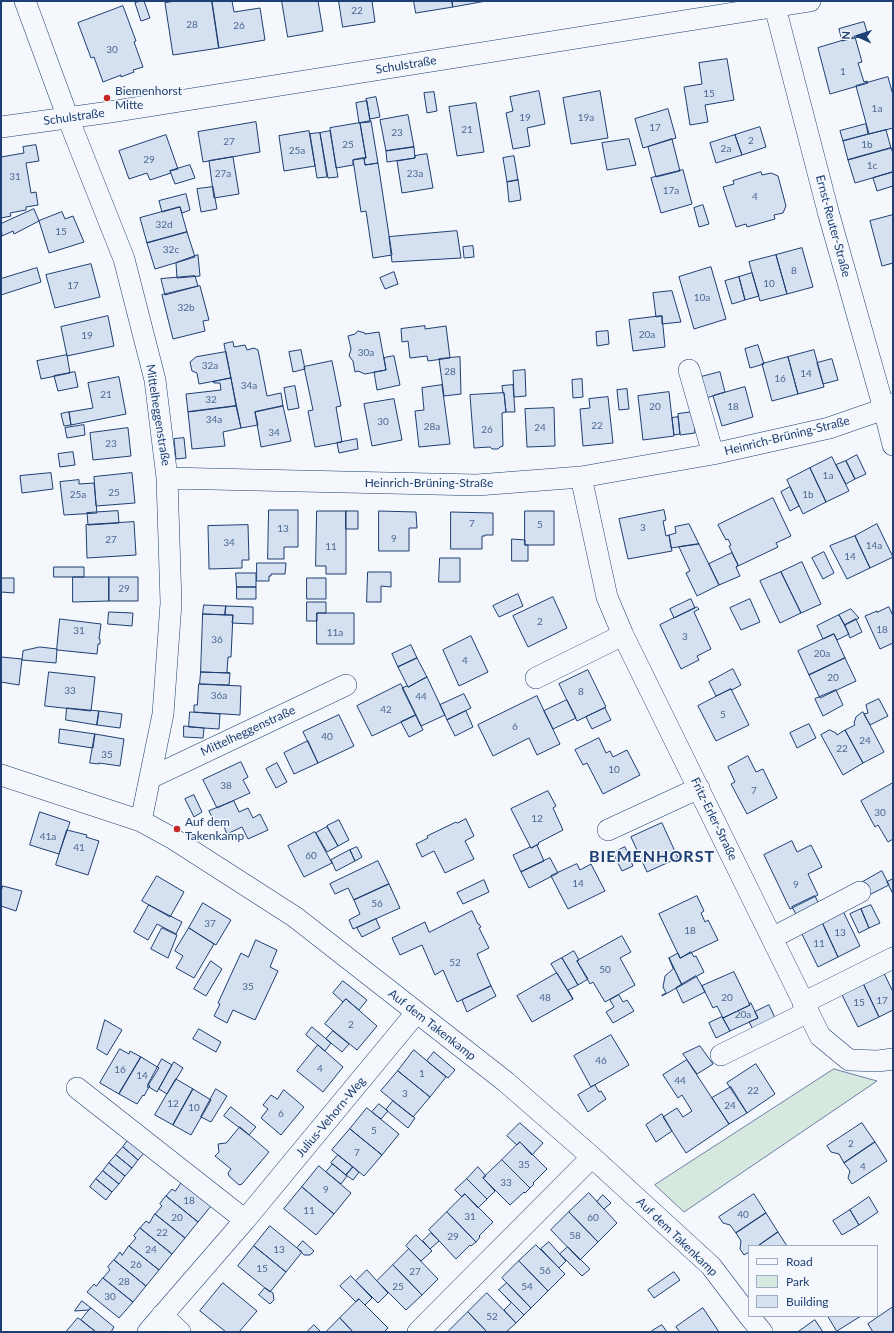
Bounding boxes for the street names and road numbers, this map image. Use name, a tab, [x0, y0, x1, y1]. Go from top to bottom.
street label: Schulstraße	[375, 53, 437, 77]
street label: Schulstraße	[43, 106, 105, 128]
street label: Ernst-Reuter-Straße	[812, 173, 854, 279]
street label: Mittelheggenstraße	[143, 363, 173, 467]
street label: Heinrich-Brüning-Straße	[723, 413, 851, 459]
street label: Heinrich-Brüning-Straße	[365, 476, 493, 490]
street label: Mittelheggenstraße	[198, 703, 298, 759]
street label: Fritz-Erler-Straße	[688, 775, 740, 863]
street label: Auf dem Takenkamp	[385, 986, 479, 1064]
street label: Julius-Vehorn-Weg	[293, 1074, 369, 1160]
street label: Auf dem Takenkamp	[633, 1195, 721, 1279]

